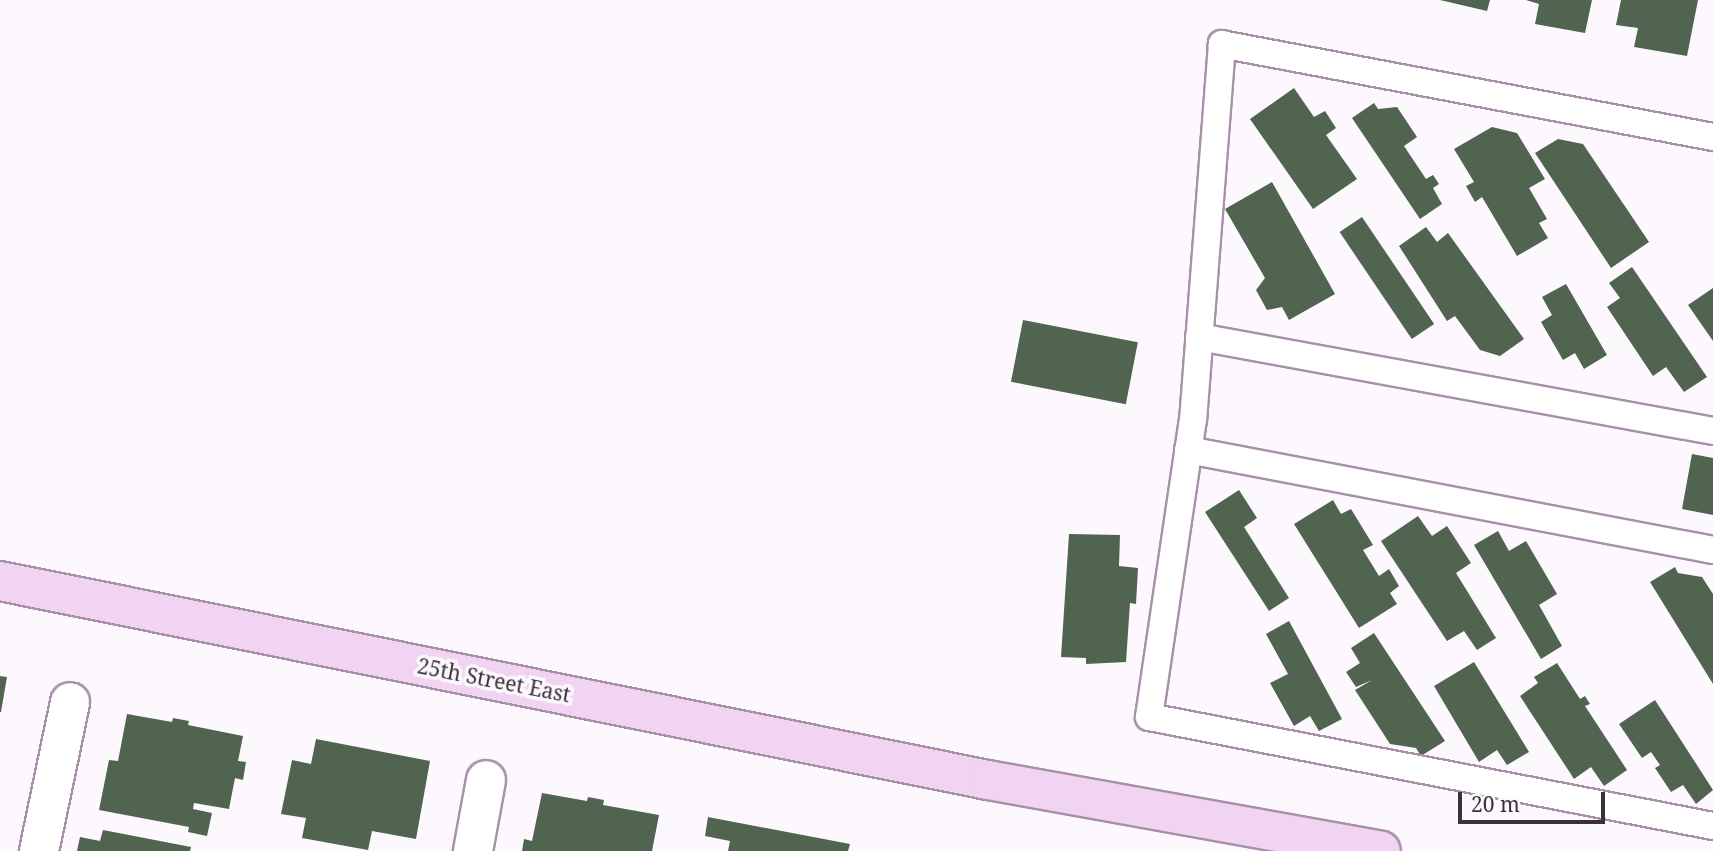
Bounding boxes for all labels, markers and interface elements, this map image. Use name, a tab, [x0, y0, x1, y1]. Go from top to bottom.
street label: 25th Street East	[415, 653, 573, 707]
scale bar	[1461, 778, 1608, 822]
text: 20 m	[1471, 790, 1520, 818]

